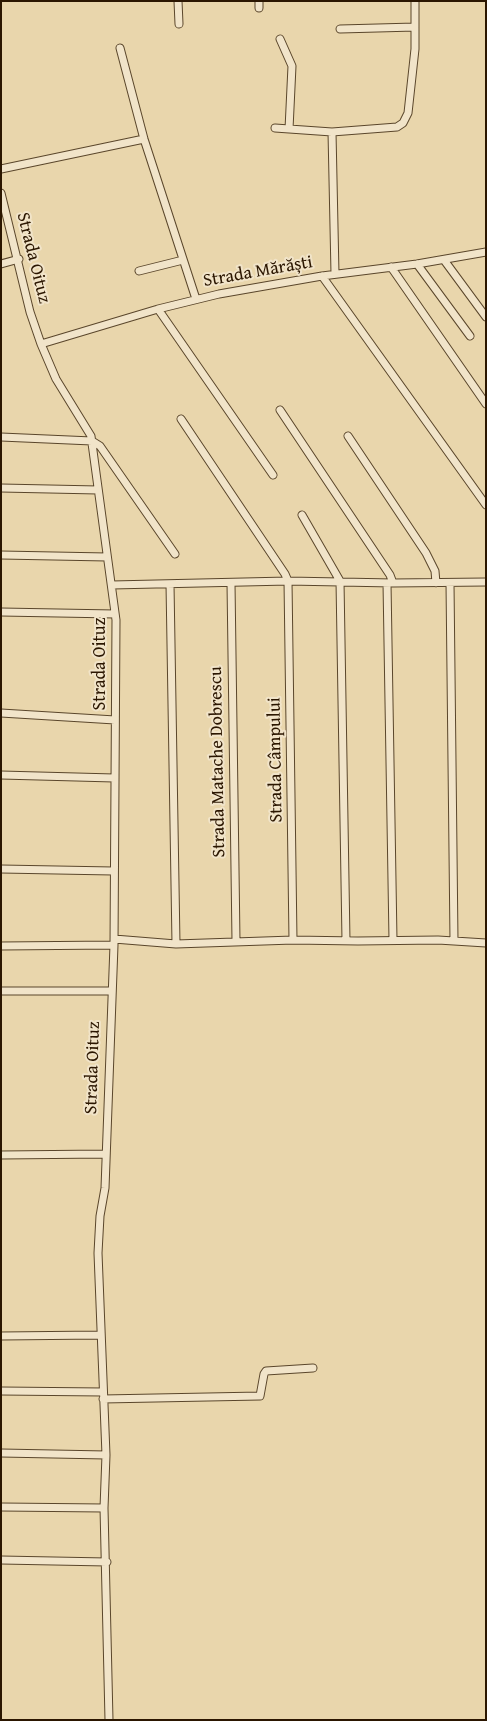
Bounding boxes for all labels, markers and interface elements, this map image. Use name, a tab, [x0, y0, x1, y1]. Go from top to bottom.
street label: Strada Oituz	[11, 210, 55, 306]
street label: Strada Mărăști	[202, 252, 314, 292]
street label: Strada Oituz	[89, 618, 111, 710]
street label: Strada Matache Dobrescu	[206, 666, 230, 858]
street label: Strada Câmpului	[264, 697, 288, 823]
street label: Strada Oituz	[81, 1021, 105, 1115]

